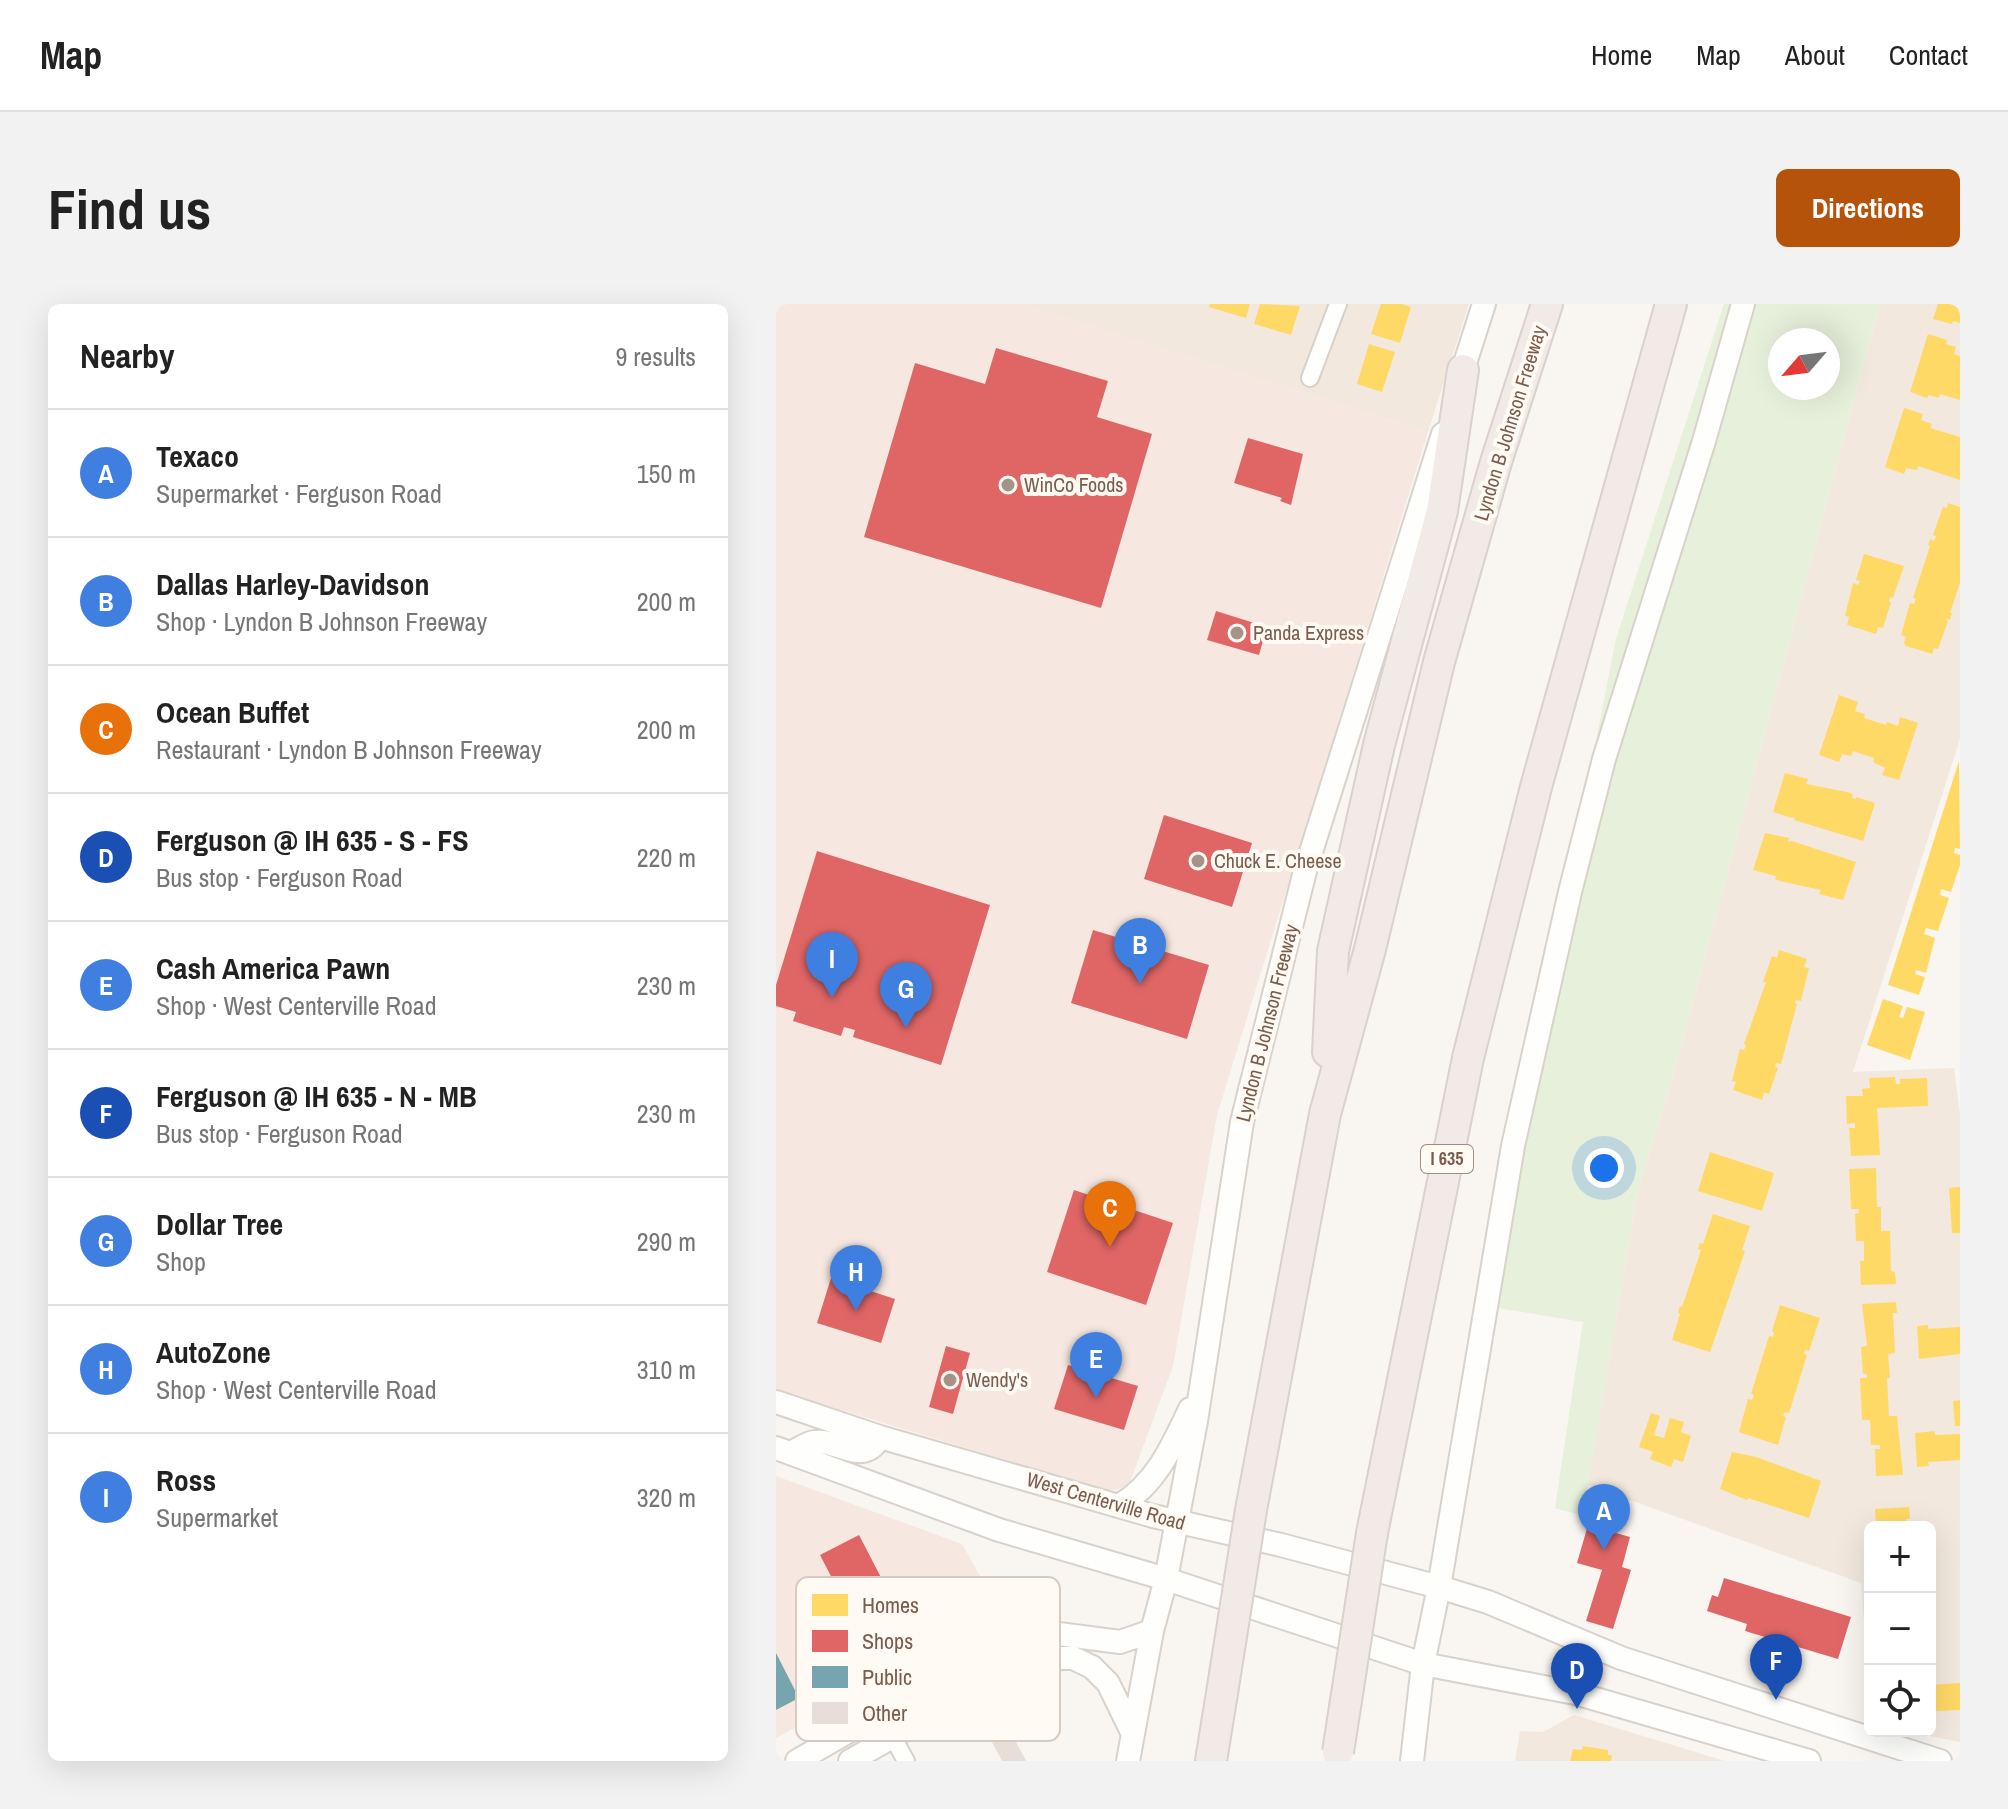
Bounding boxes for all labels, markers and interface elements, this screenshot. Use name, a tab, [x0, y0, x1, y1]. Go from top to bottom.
text: Map	[40, 30, 102, 81]
text: Home	[1591, 36, 1652, 74]
text: Map	[1696, 36, 1741, 74]
text: About	[1785, 36, 1845, 74]
text: Contact	[1889, 36, 1968, 74]
button: Directions	[1776, 169, 1960, 247]
text: Find us	[48, 171, 211, 246]
street label: Lyndon B Johnson Freeway	[1467, 321, 1552, 524]
north arrow	[1768, 328, 1840, 400]
text: Nearby	[80, 333, 175, 379]
text: 9 results	[615, 339, 696, 374]
text: Texaco	[156, 436, 239, 476]
text: A	[98, 456, 114, 491]
text: 150 m	[637, 456, 696, 491]
place label: WinCo Foods	[1024, 471, 1123, 498]
text: Supermarket · Ferguson Road	[156, 476, 442, 511]
marker: WinCo Foods	[999, 476, 1017, 494]
text: Dallas Harley-Davidson	[156, 564, 429, 604]
text: B	[98, 584, 114, 619]
text: 200 m	[637, 584, 696, 619]
text: Shop · Lyndon B Johnson Freeway	[156, 604, 487, 639]
place label: Panda Express	[1253, 619, 1364, 646]
marker: Panda Express	[1228, 624, 1246, 642]
text: Ocean Buffet	[156, 692, 309, 732]
text: C	[98, 712, 114, 747]
text: 200 m	[637, 712, 696, 747]
text: Restaurant · Lyndon B Johnson Freeway	[156, 732, 542, 767]
text: Ferguson @ IH 635 - S - FS	[156, 820, 469, 860]
text: D	[98, 840, 114, 875]
text: 220 m	[637, 840, 696, 875]
place label: Chuck E. Cheese	[1214, 847, 1342, 874]
marker: Chuck E. Cheese	[1189, 852, 1207, 870]
text: Bus stop · Ferguson Road	[156, 860, 403, 895]
pin: B	[1114, 918, 1166, 984]
street label: Lyndon B Johnson Freeway	[1229, 920, 1304, 1124]
pin: I	[806, 932, 858, 998]
text: Cash America Pawn	[156, 948, 390, 988]
pin: G	[880, 962, 932, 1028]
text: E	[99, 968, 113, 1003]
text: 230 m	[637, 968, 696, 1003]
text: Shop · West Centerville Road	[156, 988, 437, 1023]
text: Ferguson @ IH 635 - N - MB	[156, 1076, 477, 1116]
text: F	[99, 1096, 113, 1131]
text: 230 m	[637, 1096, 696, 1131]
text: Bus stop · Ferguson Road	[156, 1116, 403, 1151]
road number: I 635	[1421, 1145, 1473, 1173]
your location	[1584, 1148, 1624, 1188]
pin: C	[1084, 1181, 1136, 1247]
text: Dollar Tree	[156, 1204, 283, 1244]
text: G	[98, 1224, 114, 1259]
text: 290 m	[637, 1224, 696, 1259]
text: Shop	[156, 1244, 206, 1279]
pin: H	[830, 1245, 882, 1311]
text: AutoZone	[156, 1332, 271, 1372]
pin: E	[1070, 1332, 1122, 1398]
text: H	[98, 1352, 114, 1387]
text: 310 m	[637, 1352, 696, 1387]
place label: Wendy's	[966, 1366, 1028, 1393]
marker: Wendy's	[941, 1371, 959, 1389]
text: Shop · West Centerville Road	[156, 1372, 437, 1407]
text: Ross	[156, 1460, 216, 1500]
street label: West Centerville Road	[1024, 1465, 1189, 1536]
text: I	[103, 1480, 109, 1515]
text: 320 m	[637, 1480, 696, 1515]
pin: A	[1578, 1484, 1630, 1550]
text: Supermarket	[156, 1500, 278, 1535]
map controls	[1864, 1521, 1936, 1737]
button: +	[1864, 1521, 1936, 1593]
legend	[796, 1577, 1060, 1741]
text: Homes	[862, 1590, 919, 1620]
button: −	[1864, 1593, 1936, 1665]
text: Shops	[862, 1626, 913, 1656]
pin: F	[1750, 1634, 1802, 1700]
pin: D	[1551, 1643, 1603, 1709]
text: Public	[862, 1662, 912, 1692]
button: locate	[1864, 1665, 1936, 1737]
text: Other	[862, 1698, 907, 1728]

